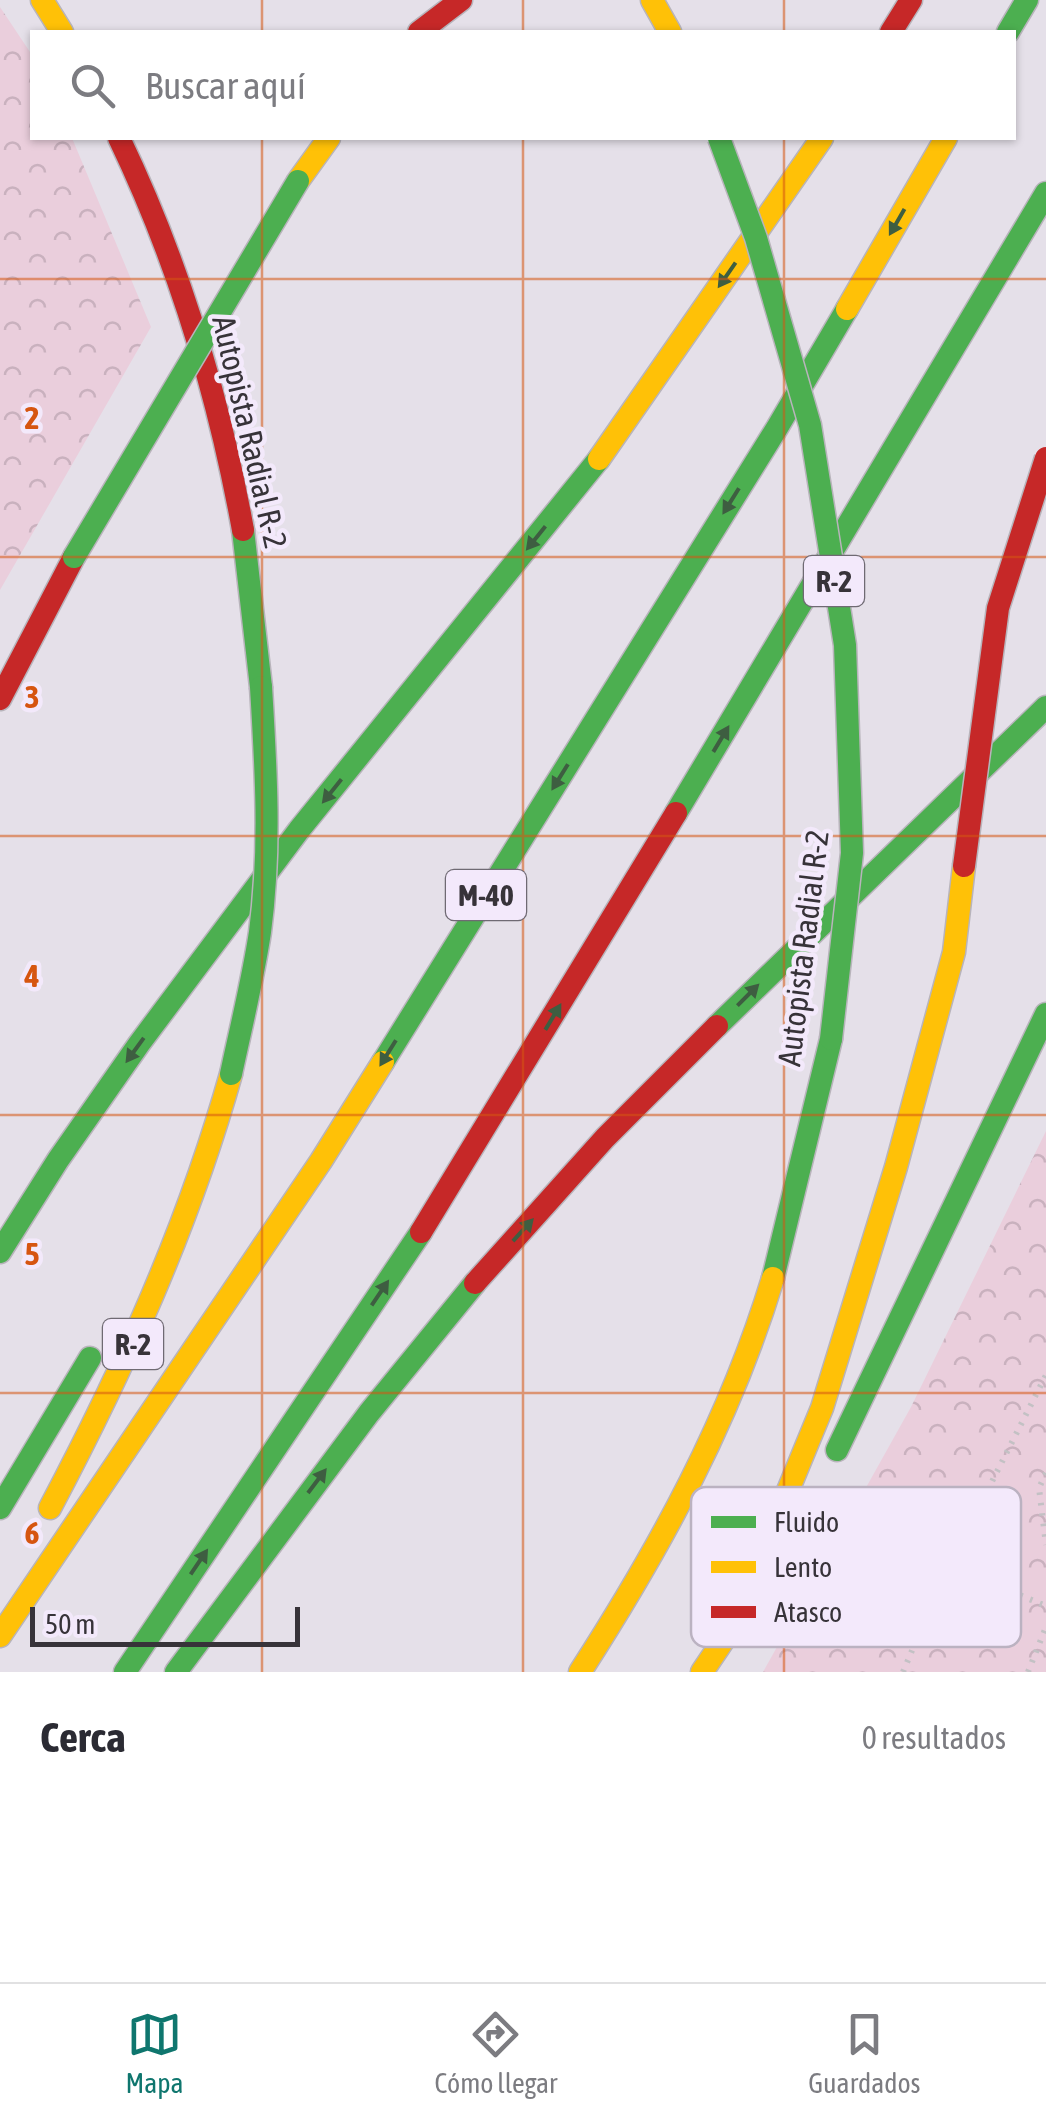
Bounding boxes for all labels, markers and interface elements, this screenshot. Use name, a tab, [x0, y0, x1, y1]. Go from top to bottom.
search box	[30, 30, 1016, 140]
icon: search	[65, 58, 120, 113]
text: Buscar aquí	[145, 64, 306, 107]
one-way arrow	[889, 208, 906, 236]
one-way arrow	[718, 262, 737, 289]
street label: Autopista Radial R-2	[205, 312, 295, 552]
text: 2	[24, 399, 40, 436]
one-way arrow	[723, 487, 740, 515]
one-way arrow	[526, 526, 547, 551]
road number: R-2	[804, 556, 864, 606]
text: 3	[24, 678, 40, 715]
one-way arrow	[712, 725, 729, 753]
one-way arrow	[551, 763, 569, 791]
one-way arrow	[321, 778, 343, 803]
street label: Autopista Radial R-2	[770, 828, 836, 1068]
road number: M-40	[446, 870, 526, 920]
text: 4	[23, 957, 40, 994]
one-way arrow	[735, 984, 759, 1008]
one-way arrow	[544, 1003, 561, 1031]
one-way arrow	[126, 1037, 145, 1063]
one-way arrow	[380, 1039, 397, 1067]
one-way arrow	[511, 1218, 533, 1243]
text: 5	[24, 1235, 40, 1272]
one-way arrow	[371, 1279, 389, 1306]
road number: R-2	[103, 1319, 163, 1369]
one-way arrow	[306, 1468, 327, 1494]
legend	[691, 1487, 1021, 1647]
text: Fluido	[774, 1506, 839, 1538]
text: 6	[24, 1514, 40, 1551]
one-way arrow	[189, 1549, 207, 1576]
text: Lento	[774, 1551, 832, 1583]
text: Atasco	[774, 1596, 842, 1628]
scale bar	[30, 1602, 300, 1646]
text: 50 m	[45, 1608, 95, 1640]
text: Cerca	[40, 1713, 125, 1761]
text: 0 resultados	[862, 1719, 1006, 1756]
tab: Mapa	[125, 2007, 184, 2099]
tab: Cómo llegar	[434, 2007, 557, 2099]
tab: Guardados	[808, 2007, 921, 2099]

